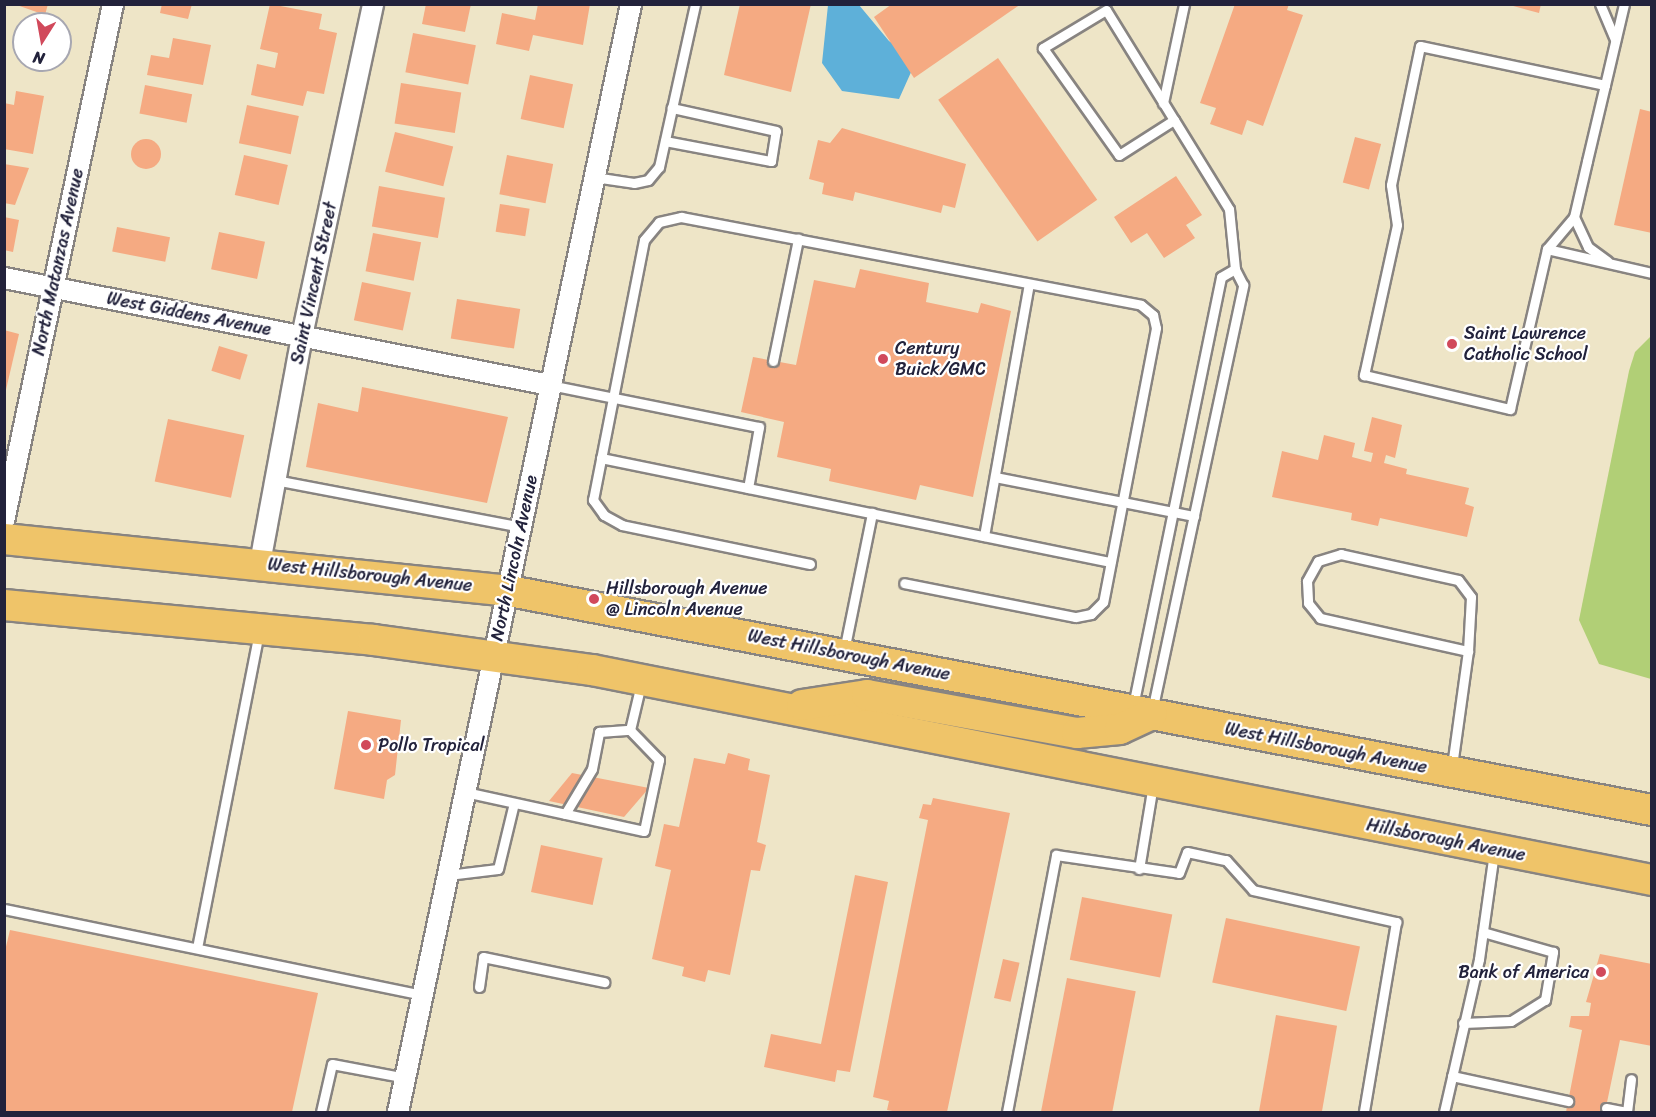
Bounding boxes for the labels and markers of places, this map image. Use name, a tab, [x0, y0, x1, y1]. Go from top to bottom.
place label: Saint Lawrence Catholic School	[1464, 323, 1588, 366]
marker: Saint Lawrence Catholic School	[1445, 337, 1459, 351]
place label: Century Buick/GMC	[895, 338, 986, 380]
marker: Century Buick/GMC	[876, 352, 890, 366]
place label: Hillsborough Avenue @ Lincoln Avenue	[606, 578, 767, 620]
marker: Hillsborough Avenue @ Lincoln Avenue	[587, 592, 601, 606]
place label: Pollo Tropical	[378, 734, 485, 756]
marker: Pollo Tropical	[359, 738, 373, 752]
place label: Bank of America	[1458, 961, 1589, 983]
marker: Bank of America	[1594, 965, 1608, 979]

